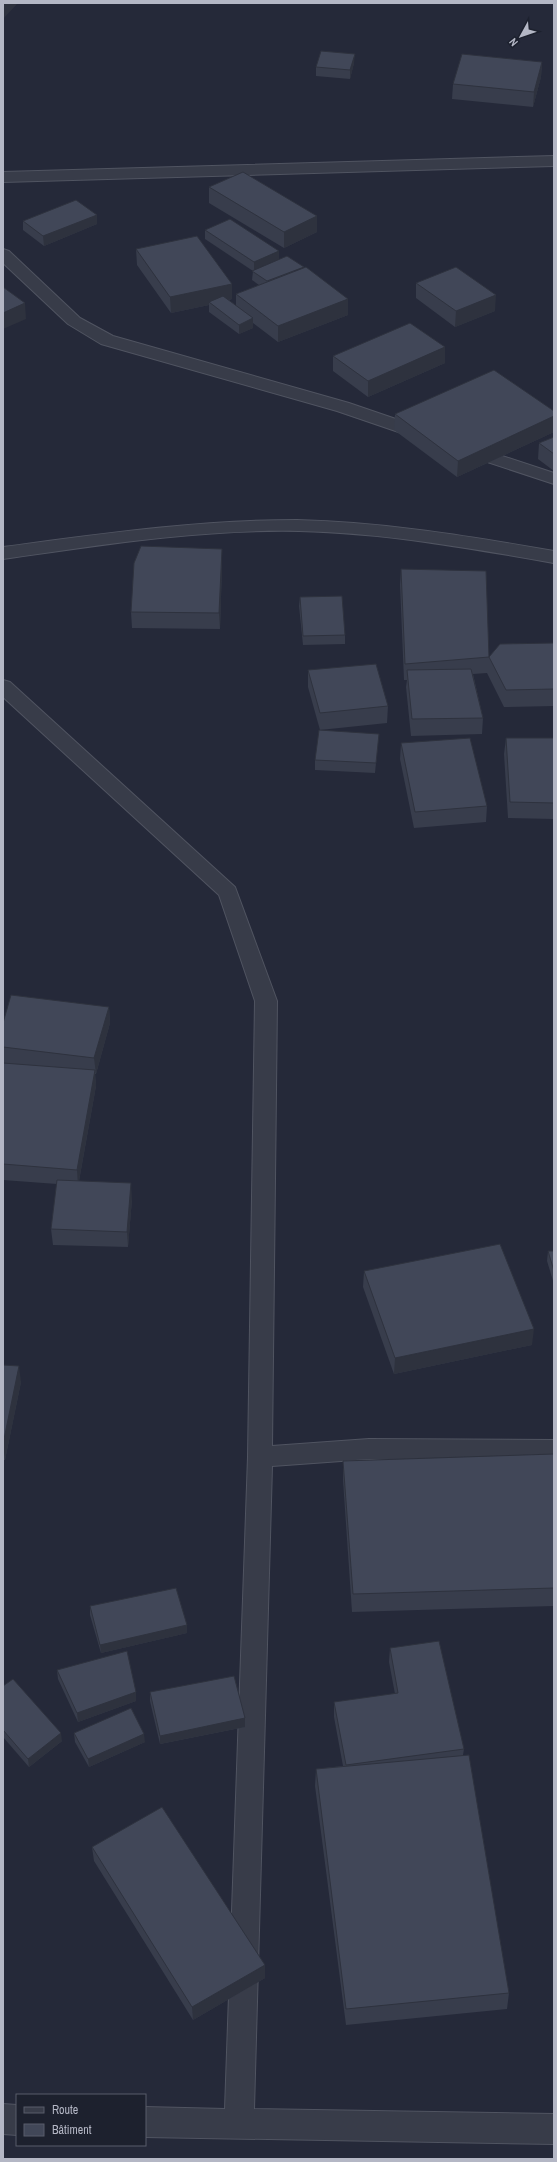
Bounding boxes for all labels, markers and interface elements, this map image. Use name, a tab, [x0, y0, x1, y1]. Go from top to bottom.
north arrow	[501, 16, 541, 56]
text: N	[506, 35, 521, 49]
legend	[16, 2094, 146, 2146]
text: Route	[52, 2102, 78, 2118]
text: Bâtiment	[52, 2122, 92, 2138]

